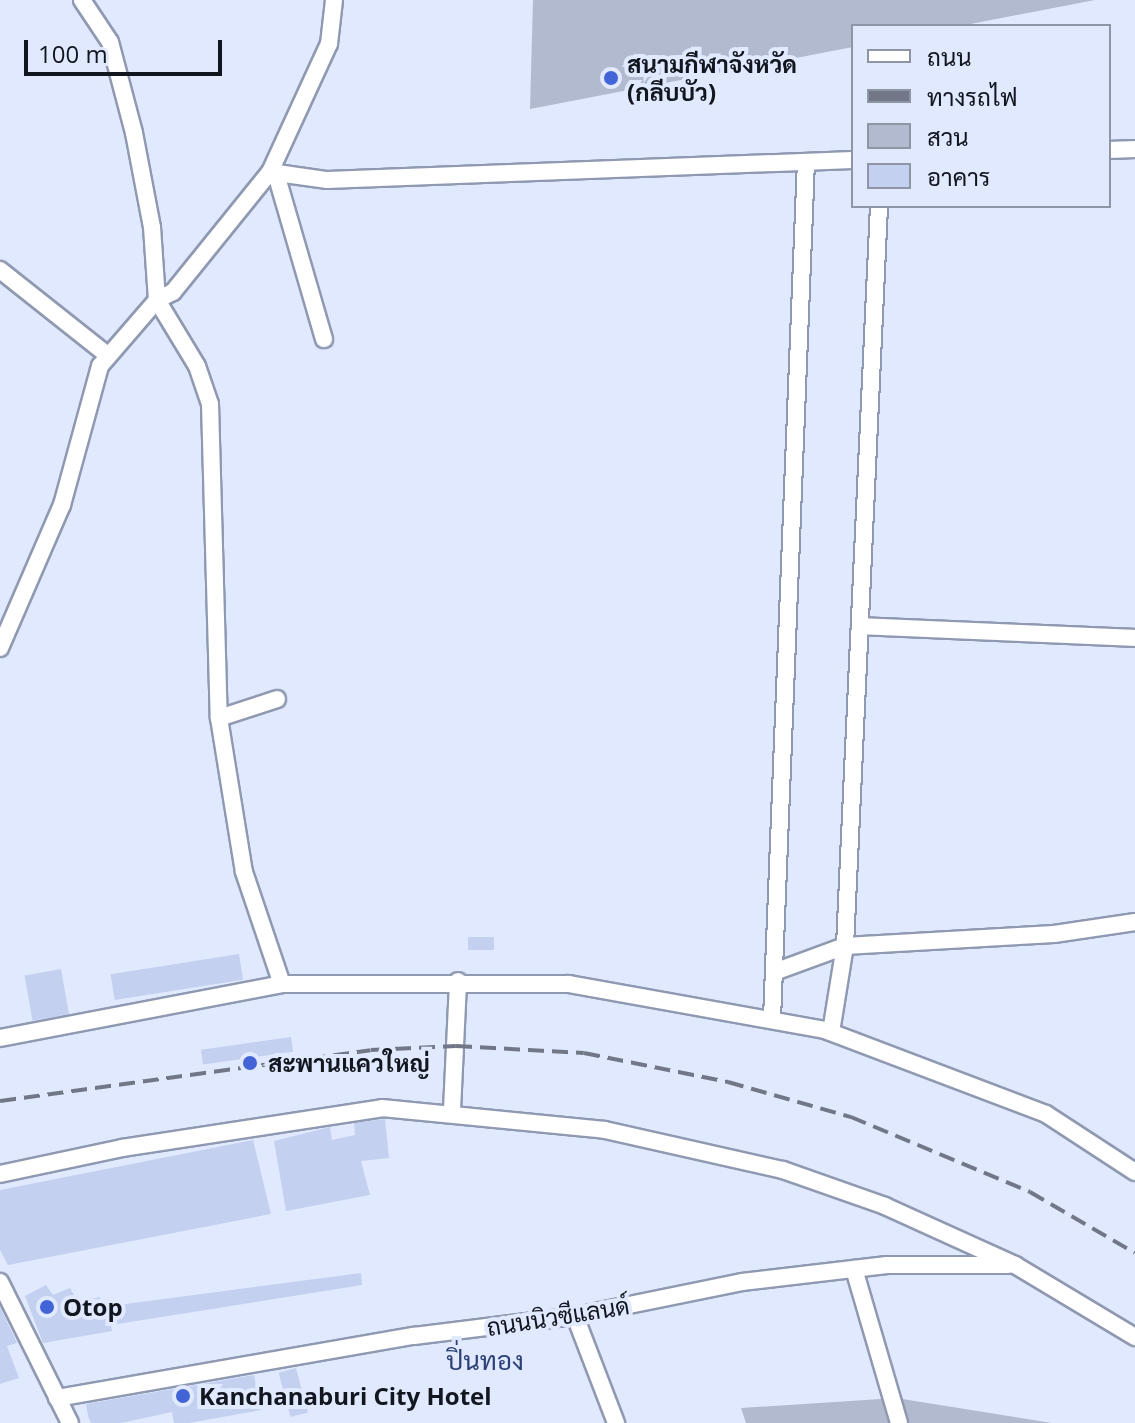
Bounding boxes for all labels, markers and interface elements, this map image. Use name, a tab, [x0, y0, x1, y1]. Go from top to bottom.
scale bar	[28, 24, 226, 74]
legend	[851, 24, 1111, 208]
text: 100 m	[38, 37, 108, 70]
text: ถนน	[927, 40, 972, 73]
place label: สนามกีฬาจังหวัด (กลีบบัว)	[627, 50, 797, 106]
marker: สนามกีฬาจังหวัด (กลีบบัว)	[602, 69, 620, 87]
text: ทางรถไฟ	[927, 80, 1018, 113]
text: สวน	[927, 120, 969, 153]
text: อาคาร	[927, 160, 990, 193]
place label: สะพานแควใหญ่	[268, 1049, 430, 1077]
marker: สะพานแควใหญ่	[239, 1052, 261, 1074]
street label: ถนนนิวซีแลนด์	[485, 1290, 631, 1342]
place label: Otop	[63, 1293, 123, 1321]
marker: Otop	[38, 1298, 56, 1316]
district label: ปิ่นทอง	[446, 1345, 524, 1377]
place label: Kanchanaburi City Hotel	[199, 1382, 492, 1410]
marker: Kanchanaburi City Hotel	[174, 1387, 192, 1405]

